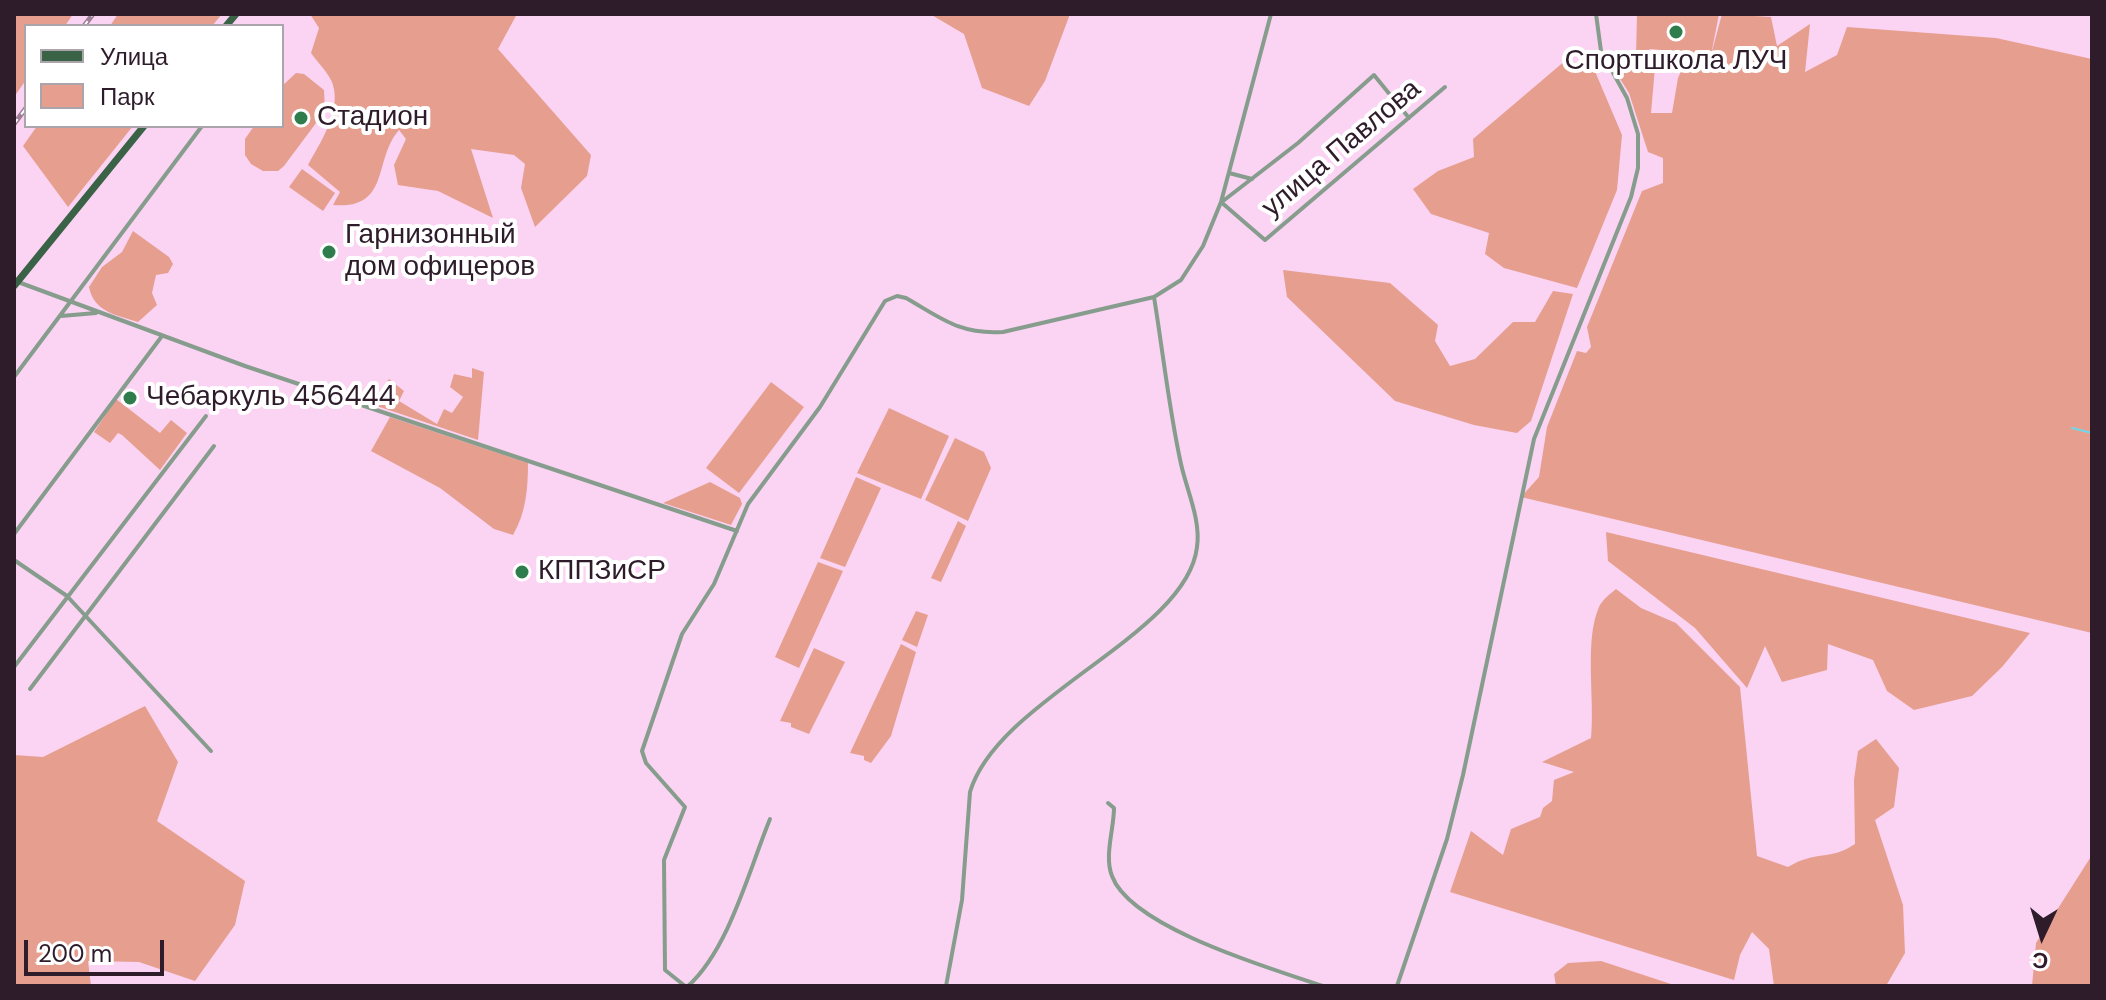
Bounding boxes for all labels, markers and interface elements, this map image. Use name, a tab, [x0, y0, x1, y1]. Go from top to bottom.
marker: Спортшкола ЛУЧ	[1667, 23, 1685, 41]
legend	[24, 24, 284, 128]
text: Улица	[100, 41, 168, 72]
place label: Спортшкола ЛУЧ	[1565, 45, 1787, 79]
street label: улица Павлова	[1256, 73, 1428, 225]
text: Парк	[100, 81, 154, 112]
place label: Стадион	[317, 101, 428, 135]
marker: Стадион	[292, 109, 310, 127]
place label: Гарнизонный дом офицеров	[345, 219, 535, 285]
marker: Гарнизонный дом офицеров	[320, 243, 338, 261]
place label: Чебаpкуль 456444	[146, 381, 395, 415]
marker: Чебаpкуль 456444	[121, 389, 139, 407]
place label: КППЗиСР	[538, 555, 666, 589]
marker: КППЗиСР	[513, 563, 531, 581]
north arrow	[2002, 896, 2082, 976]
scale bar	[28, 924, 168, 974]
text: 200 m	[38, 938, 112, 969]
text: С	[2031, 945, 2049, 975]

